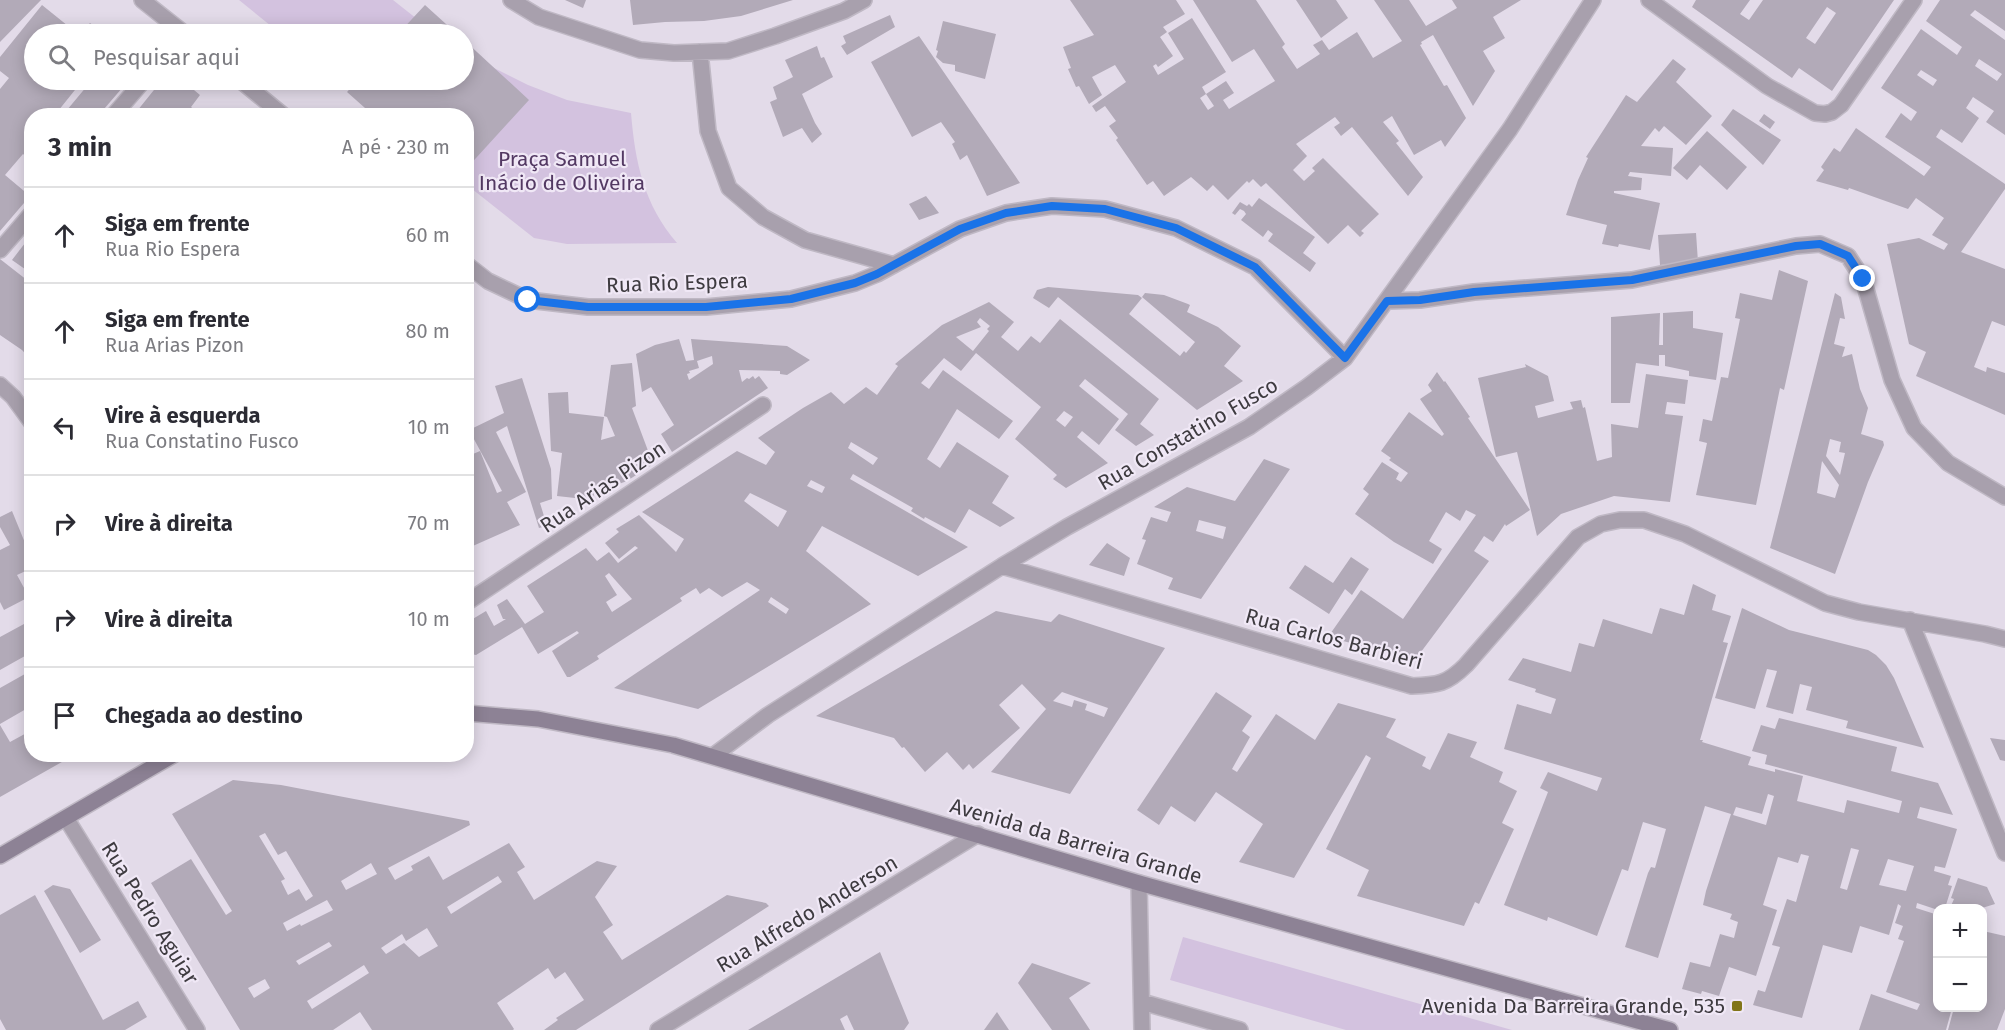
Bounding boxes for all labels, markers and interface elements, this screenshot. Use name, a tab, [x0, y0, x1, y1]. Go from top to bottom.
search box	[24, 24, 474, 90]
icon: search	[45, 41, 78, 74]
text: Pesquisar aqui	[93, 44, 240, 71]
text: 3 min	[48, 132, 112, 163]
text: A pé · 230 m	[342, 135, 450, 159]
park label: Praça Samuel Inácio de Oliveira	[479, 146, 645, 196]
text: Siga em frente	[105, 210, 250, 237]
icon: ahead	[48, 219, 81, 252]
text: 60 m	[406, 223, 450, 247]
text: Rua Rio Espera	[105, 237, 240, 261]
route end	[1849, 265, 1875, 291]
street label: Rua Rio Espera	[606, 268, 748, 298]
route start	[514, 286, 540, 312]
text: Siga em frente	[105, 306, 250, 333]
icon: ahead	[48, 315, 81, 348]
text: 80 m	[405, 319, 450, 343]
text: Rua Arias Pizon	[105, 333, 244, 357]
street label: Rua Constatino Fusco	[1093, 372, 1283, 496]
text: Vire à esquerda	[105, 402, 261, 429]
icon: left	[48, 411, 81, 444]
text: 10 m	[408, 415, 450, 439]
text: Rua Constatino Fusco	[105, 429, 299, 453]
street label: Rua Arias Pizon	[535, 435, 671, 539]
icon: right	[48, 507, 81, 540]
text: Vire à direita	[105, 510, 233, 537]
text: 70 m	[408, 511, 450, 535]
icon: right	[48, 603, 81, 636]
street label: Rua Carlos Barbieri	[1242, 603, 1426, 675]
text: Vire à direita	[105, 606, 233, 633]
text: 10 m	[408, 607, 450, 631]
icon: arrive	[48, 699, 81, 732]
text: Chegada ao destino	[105, 702, 303, 729]
street label: Avenida da Barreira Grande	[947, 793, 1205, 889]
street label: Rua Pedro Aguiar	[96, 837, 204, 989]
street label: Rua Alfredo Anderson	[712, 850, 902, 978]
map controls	[1933, 904, 1987, 1012]
button: +	[1933, 904, 1987, 958]
button: −	[1933, 958, 1987, 1012]
place label: Avenida Da Barreira Grande, 535	[1422, 993, 1725, 1019]
marker: Avenida Da Barreira Grande, 535	[1730, 999, 1744, 1013]

